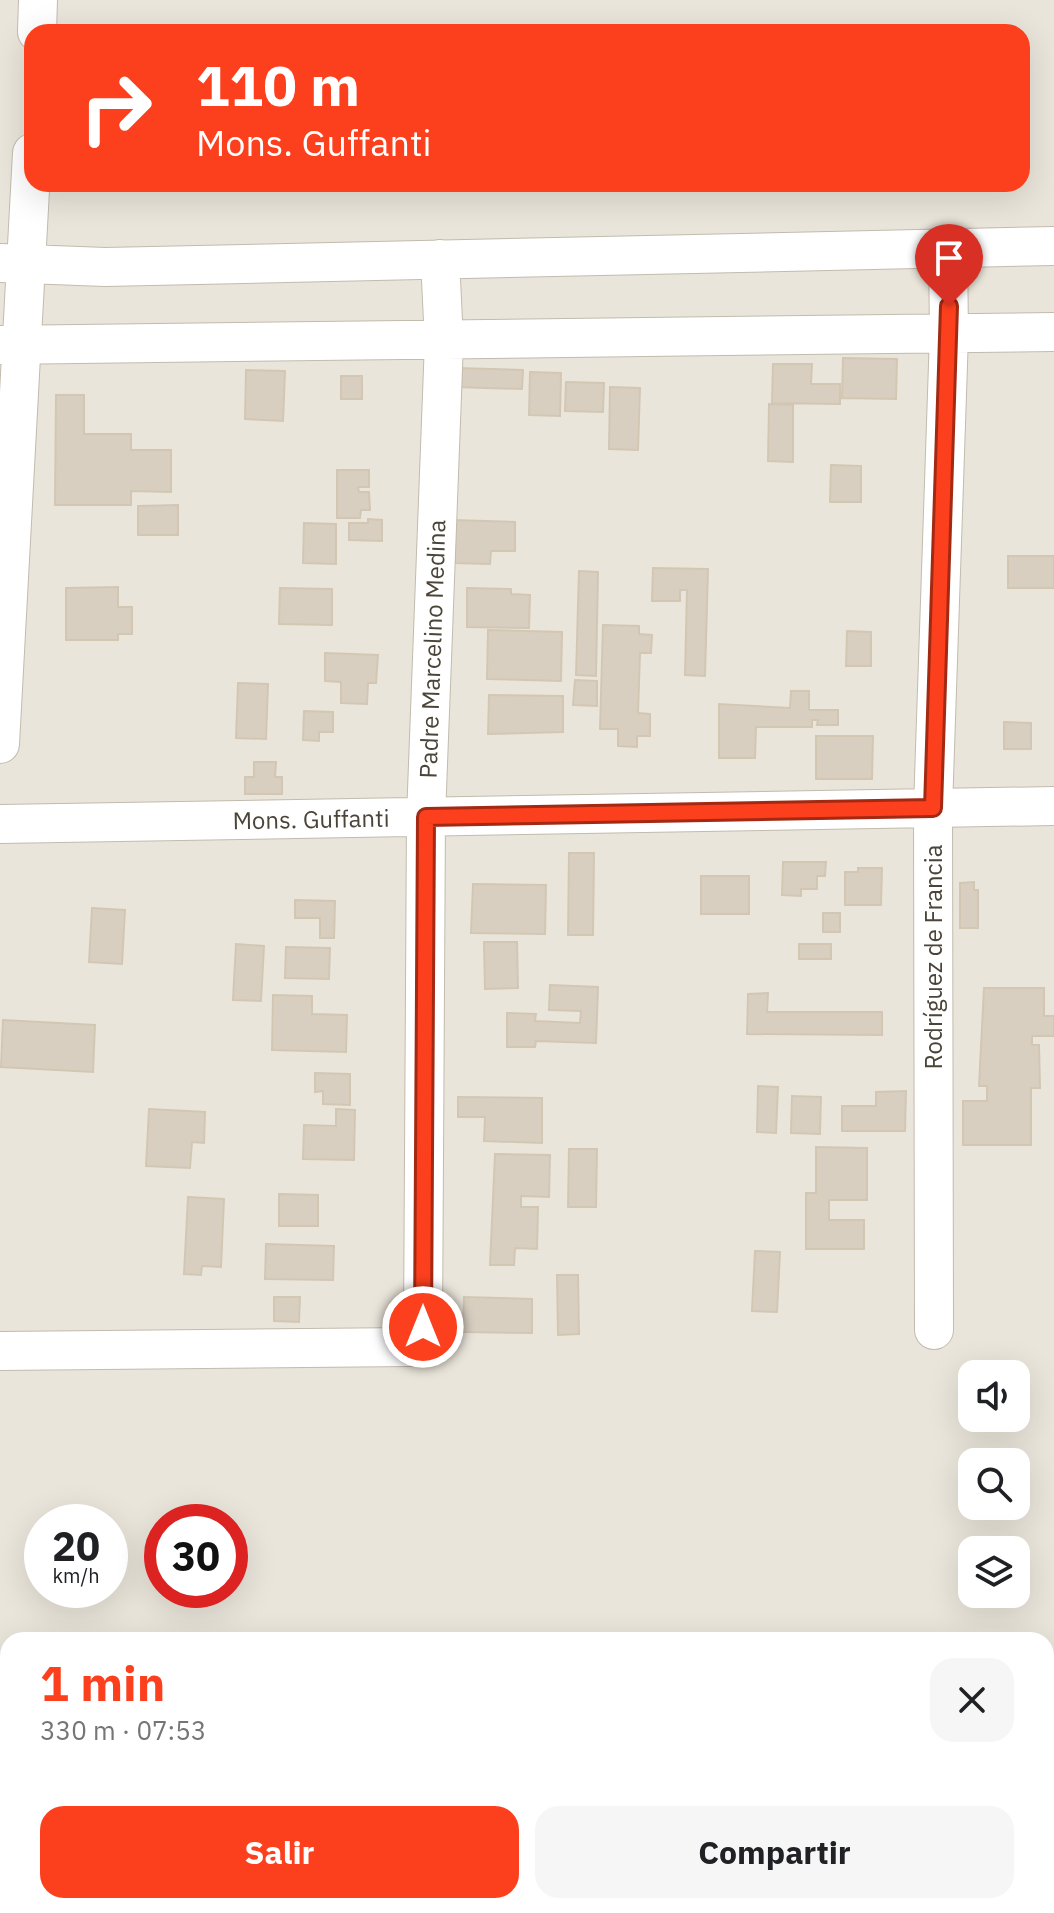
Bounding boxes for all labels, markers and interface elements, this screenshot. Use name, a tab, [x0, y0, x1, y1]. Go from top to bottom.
text: 110 m	[196, 49, 360, 121]
icon: right	[64, 56, 168, 160]
text: Mons. Guffanti	[196, 119, 432, 166]
pin	[915, 224, 983, 306]
icon: arrive	[927, 236, 971, 280]
street label: Padre Marcelino Medina	[411, 519, 453, 779]
street label: Mons. Guffanti	[232, 802, 390, 836]
street label: Rodríguez de Francia	[917, 844, 949, 1069]
position arrow	[381, 1285, 465, 1369]
map controls	[958, 1360, 1030, 1608]
button: sound	[958, 1360, 1030, 1432]
button: search	[958, 1448, 1030, 1520]
speed limit sign: 30	[144, 1504, 248, 1608]
text: 20	[52, 1520, 100, 1572]
button: layers	[958, 1536, 1030, 1608]
text: km/h	[52, 1562, 100, 1589]
text: 1 min	[40, 1652, 165, 1714]
button: close	[930, 1658, 1014, 1742]
text: 330 m · 07:53	[40, 1713, 206, 1747]
button: Salir	[40, 1806, 519, 1898]
button: Compartir	[535, 1806, 1014, 1898]

